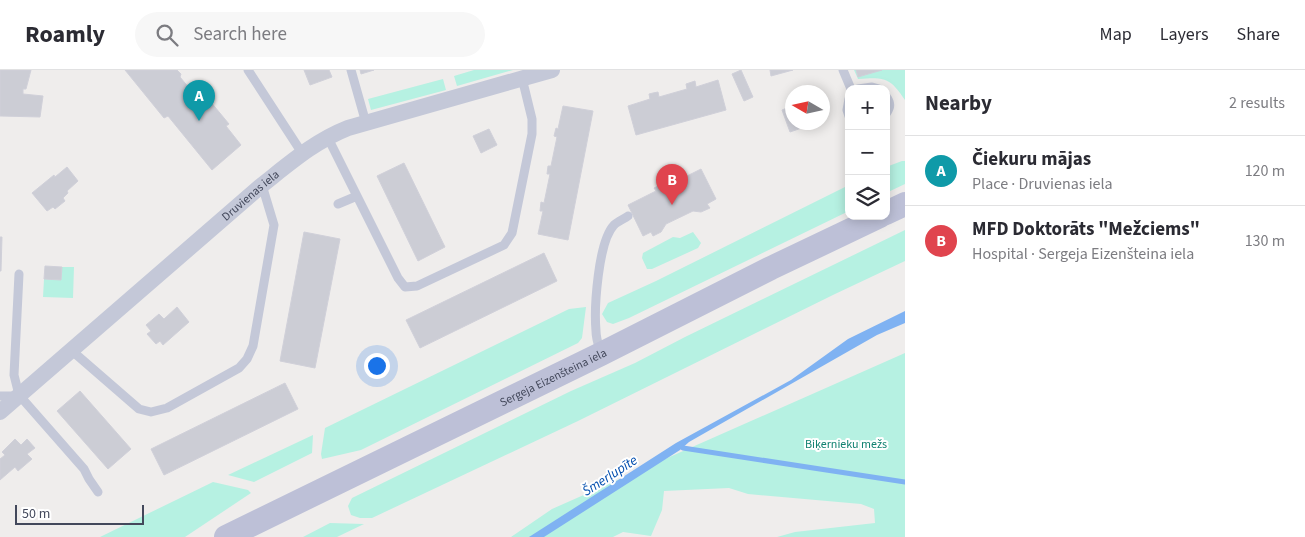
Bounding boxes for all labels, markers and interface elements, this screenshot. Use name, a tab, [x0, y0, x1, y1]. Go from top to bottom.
search box	[135, 12, 485, 57]
text: Roamly	[25, 17, 105, 52]
icon: search	[153, 21, 181, 49]
text: Search here	[193, 21, 287, 48]
text: Map	[1100, 22, 1132, 47]
text: Layers	[1160, 22, 1209, 47]
text: Share	[1237, 22, 1280, 47]
pin: A	[183, 80, 215, 121]
north arrow	[785, 85, 830, 130]
map controls	[845, 85, 890, 220]
button: +	[845, 85, 890, 130]
text: Nearby	[925, 88, 992, 118]
text: 2 results	[1229, 92, 1285, 114]
button: −	[845, 130, 890, 175]
text: Čiekuru mājas	[972, 146, 1091, 173]
text: A	[936, 160, 946, 182]
text: 120 m	[1245, 160, 1285, 182]
pin: B	[656, 164, 688, 205]
street label: Druvienas iela	[218, 166, 283, 225]
text: Place · Druvienas iela	[972, 173, 1113, 195]
button: layers	[845, 175, 890, 220]
text: MFD Doktorāts "Mežciems"	[972, 216, 1200, 243]
text: B	[936, 230, 946, 252]
text: 130 m	[1245, 230, 1285, 252]
text: Hospital · Sergeja Eizenšteina iela	[972, 243, 1194, 265]
street label: Sergeja Eizenšteina iela	[497, 344, 610, 411]
your location	[364, 353, 390, 379]
park label: Biķernieku mežs	[805, 436, 887, 453]
water label: Šmerļupīte	[578, 450, 642, 501]
scale bar	[15, 502, 144, 525]
text: 50 m	[22, 504, 50, 524]

